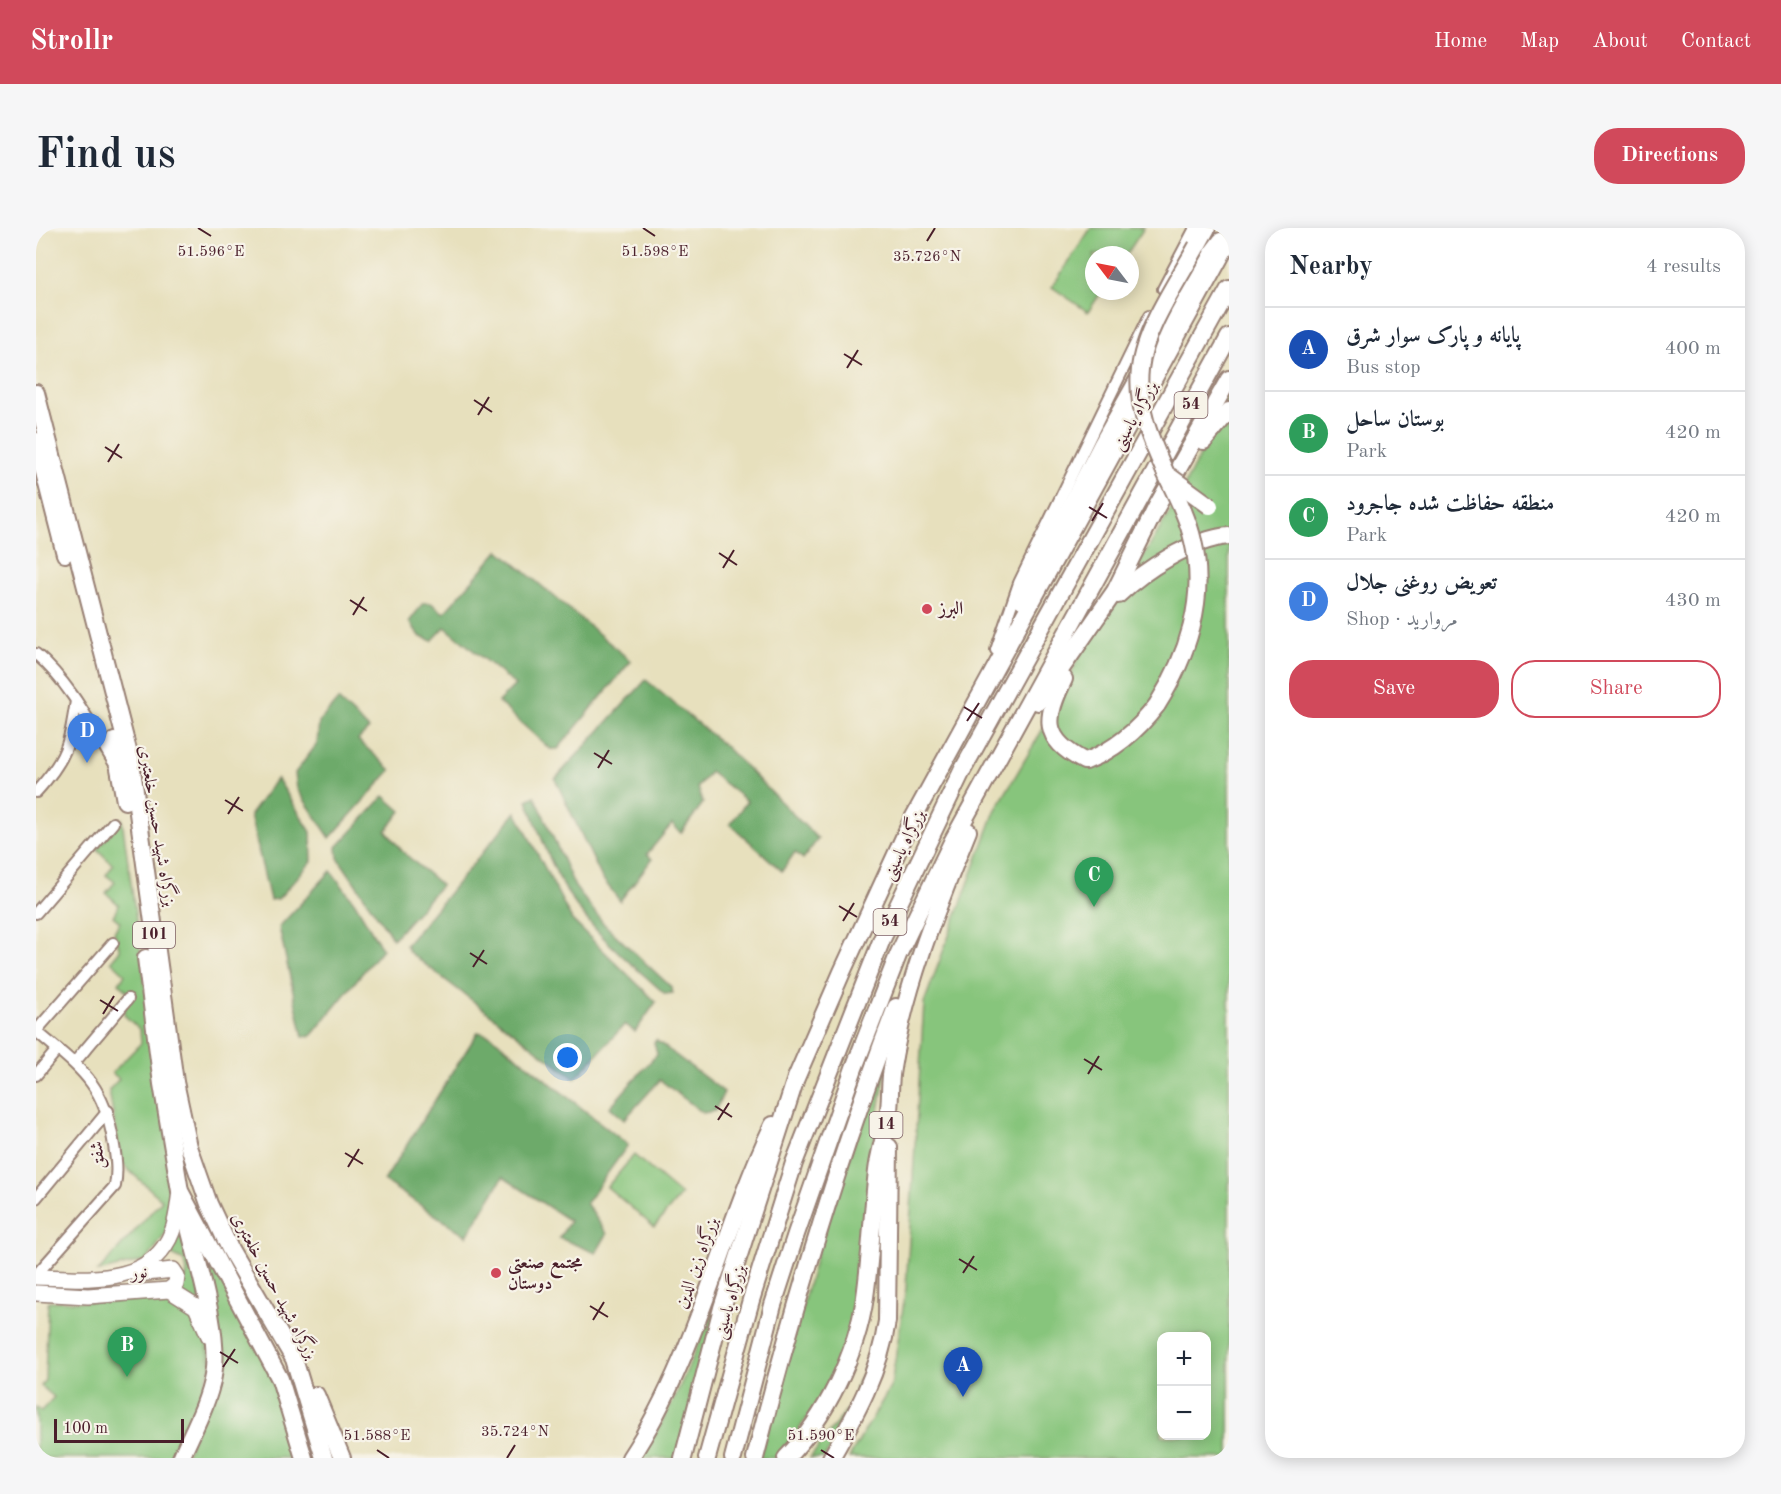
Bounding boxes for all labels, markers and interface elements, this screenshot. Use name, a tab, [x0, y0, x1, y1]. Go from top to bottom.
text: Strollr	[30, 28, 113, 56]
text: Home	[1434, 31, 1487, 52]
text: Map	[1520, 31, 1559, 52]
text: About	[1592, 31, 1648, 52]
text: Contact	[1681, 31, 1751, 52]
button: Directions	[1594, 128, 1745, 184]
text: Find us	[36, 135, 175, 177]
text: 51.596°E	[178, 245, 244, 260]
text: 51.598°E	[622, 245, 688, 260]
north arrow	[1085, 246, 1139, 300]
text: 35.726°N	[893, 250, 961, 265]
text: Nearby	[1289, 254, 1373, 280]
text: 4 results	[1646, 257, 1721, 277]
text: پایانه و پارک‌ سوار شرق	[1346, 325, 1520, 347]
text: A	[1301, 339, 1316, 359]
text: 400 m	[1665, 339, 1721, 359]
text: Bus stop	[1346, 358, 1421, 378]
street label: بزرگراه یاسینی	[1105, 376, 1164, 455]
road number: 54	[1174, 392, 1208, 418]
text: بوستان ساحل	[1346, 409, 1444, 431]
text: B	[1301, 423, 1316, 443]
text: 420 m	[1665, 423, 1721, 443]
text: Park	[1346, 442, 1387, 462]
text: منطقه حفاظت شده جاجرود	[1346, 493, 1554, 515]
text: C	[1302, 507, 1315, 527]
text: 420 m	[1665, 507, 1721, 527]
text: Park	[1346, 526, 1387, 546]
text: تعویض روغنی جلال	[1346, 572, 1497, 594]
text: D	[1301, 591, 1316, 611]
text: 430 m	[1665, 591, 1721, 611]
place label: البرز	[937, 600, 963, 619]
marker: البرز	[920, 602, 934, 616]
text: Shop · مروارید	[1346, 610, 1458, 630]
button: Save	[1289, 660, 1499, 718]
button: Share	[1511, 660, 1721, 718]
pin: D	[68, 714, 106, 763]
street label: بزرگراه شهید حسین خلعتبری	[133, 743, 183, 908]
street label: بزرگراه یاسینی	[876, 805, 932, 885]
pin: C	[1074, 858, 1114, 907]
road number: 54	[874, 909, 906, 935]
road number: 101	[133, 922, 175, 948]
your location	[553, 1043, 582, 1072]
road number: 14	[870, 1112, 902, 1138]
street label: شفق	[88, 1140, 109, 1170]
street label: بزرگراه شهید حسین خلعتبری	[226, 1208, 324, 1363]
street label: بزرگراه زین الدین	[668, 1214, 723, 1311]
place label: مجتمع صنعتی دوستان	[508, 1254, 583, 1293]
street label: بزرگراه یاسینی	[707, 1262, 752, 1342]
street label: نور	[128, 1263, 148, 1284]
marker: مجتمع صنعتی دوستان	[489, 1266, 503, 1280]
pin: B	[108, 1328, 146, 1377]
map controls	[1157, 1332, 1211, 1440]
button: +	[1157, 1332, 1211, 1386]
pin: A	[944, 1348, 982, 1397]
button: −	[1157, 1386, 1211, 1440]
scale bar	[54, 1416, 184, 1444]
text: 100 m	[63, 1421, 108, 1437]
text: 35.724°N	[481, 1425, 549, 1440]
text: 51.588°E	[344, 1429, 410, 1444]
text: 51.590°E	[788, 1429, 854, 1444]

